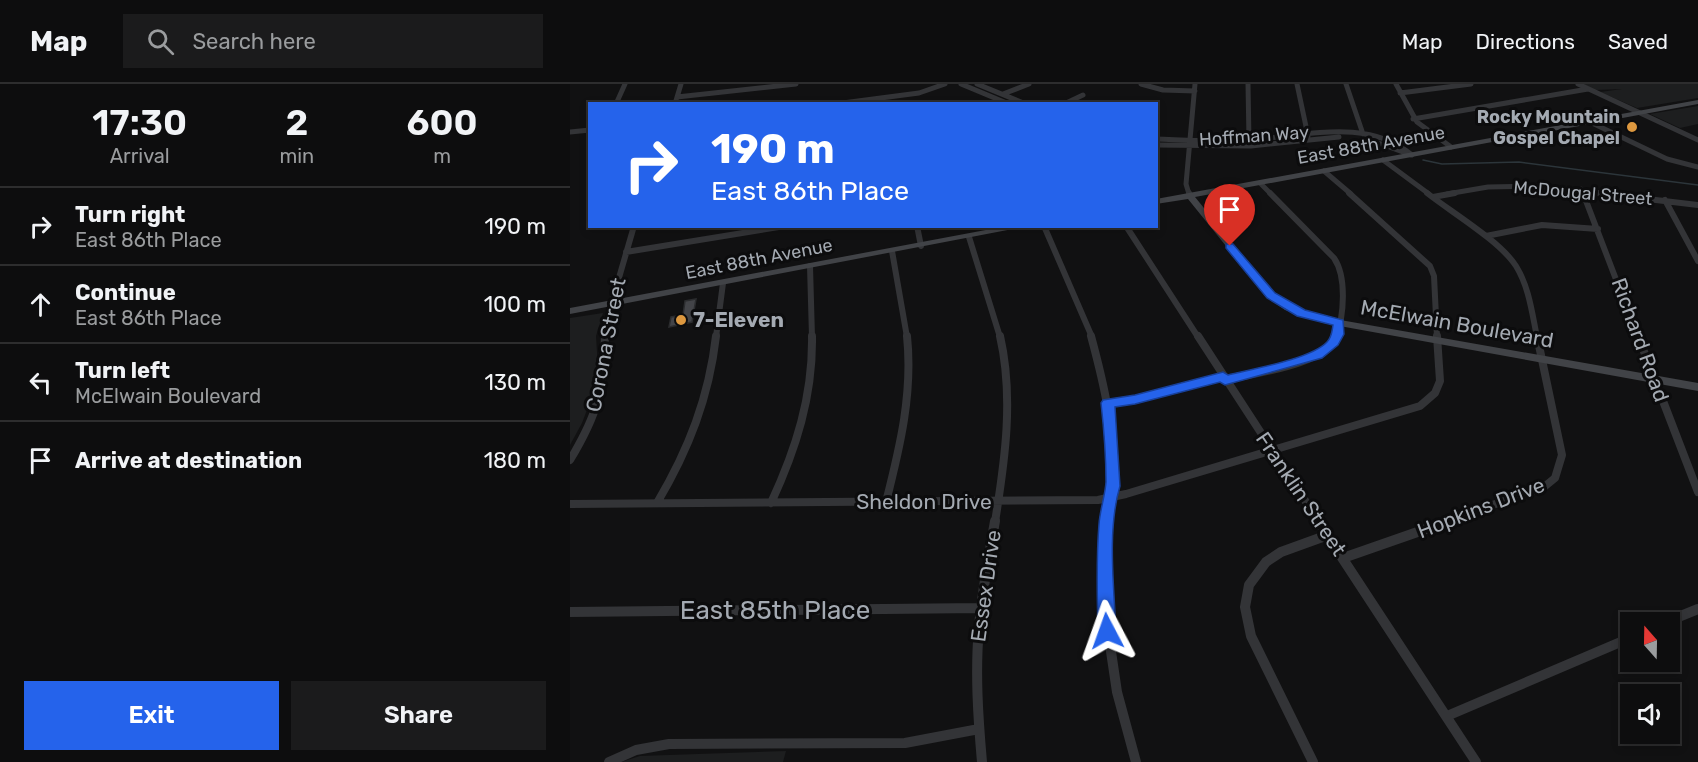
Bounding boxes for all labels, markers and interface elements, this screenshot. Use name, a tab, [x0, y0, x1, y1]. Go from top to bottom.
search box	[123, 14, 543, 68]
text: Map	[30, 25, 87, 58]
icon: search	[144, 25, 177, 58]
text: Search here	[192, 28, 316, 55]
text: Map	[1402, 29, 1443, 54]
text: Directions	[1476, 29, 1575, 54]
text: Saved	[1608, 29, 1668, 54]
text: 17:30	[92, 101, 187, 144]
text: 2	[285, 101, 308, 144]
text: 600	[407, 101, 478, 144]
place label: Rocky Mountain Gospel Chapel	[1477, 106, 1620, 149]
marker: Rocky Mountain Gospel Chapel	[1625, 120, 1639, 134]
street label: Hoffman Way	[1198, 121, 1310, 151]
street label: East 88th Avenue	[1296, 121, 1446, 169]
text: 190 m	[711, 124, 835, 174]
icon: right	[612, 126, 690, 204]
text: Arrival	[110, 144, 170, 168]
text: min	[279, 144, 314, 168]
text: m	[433, 144, 451, 168]
text: East 86th Place	[711, 175, 909, 207]
street label: McDougal Street	[1513, 176, 1653, 210]
pin	[1204, 184, 1255, 246]
icon: arrive	[1213, 193, 1246, 226]
text: Turn right	[75, 201, 185, 228]
icon: right	[24, 210, 57, 243]
text: 190 m	[485, 213, 546, 240]
text: East 86th Place	[75, 228, 222, 252]
street label: East 88th Avenue	[684, 234, 834, 284]
street label: Richard Road	[1606, 274, 1674, 405]
street label: Corona Street	[580, 276, 631, 414]
text: Continue	[75, 279, 176, 306]
icon: ahead	[24, 288, 57, 321]
text: 100 m	[484, 291, 546, 318]
street label: McElwain Boulevard	[1359, 294, 1555, 353]
text: East 86th Place	[75, 306, 222, 330]
place label: 7-Eleven	[693, 307, 784, 332]
marker: 7-Eleven	[674, 313, 688, 327]
text: Turn left	[75, 357, 170, 384]
icon: left	[24, 366, 57, 399]
text: 130 m	[484, 369, 546, 396]
text: McElwain Boulevard	[75, 384, 261, 408]
street label: Franklin Street	[1251, 427, 1352, 560]
icon: arrive	[24, 444, 57, 477]
text: Arrive at destination	[75, 447, 302, 474]
text: 180 m	[484, 447, 546, 474]
street label: Hopkins Drive	[1414, 472, 1548, 543]
street label: Sheldon Drive	[856, 489, 992, 514]
street label: Essex Drive	[965, 528, 1006, 643]
street label: East 85th Place	[680, 595, 870, 626]
position arrow	[1075, 599, 1139, 663]
north arrow	[1620, 612, 1680, 672]
map controls	[1620, 612, 1680, 744]
button: Exit	[24, 681, 279, 750]
button: Share	[291, 681, 546, 750]
button: sound	[1620, 684, 1680, 744]

